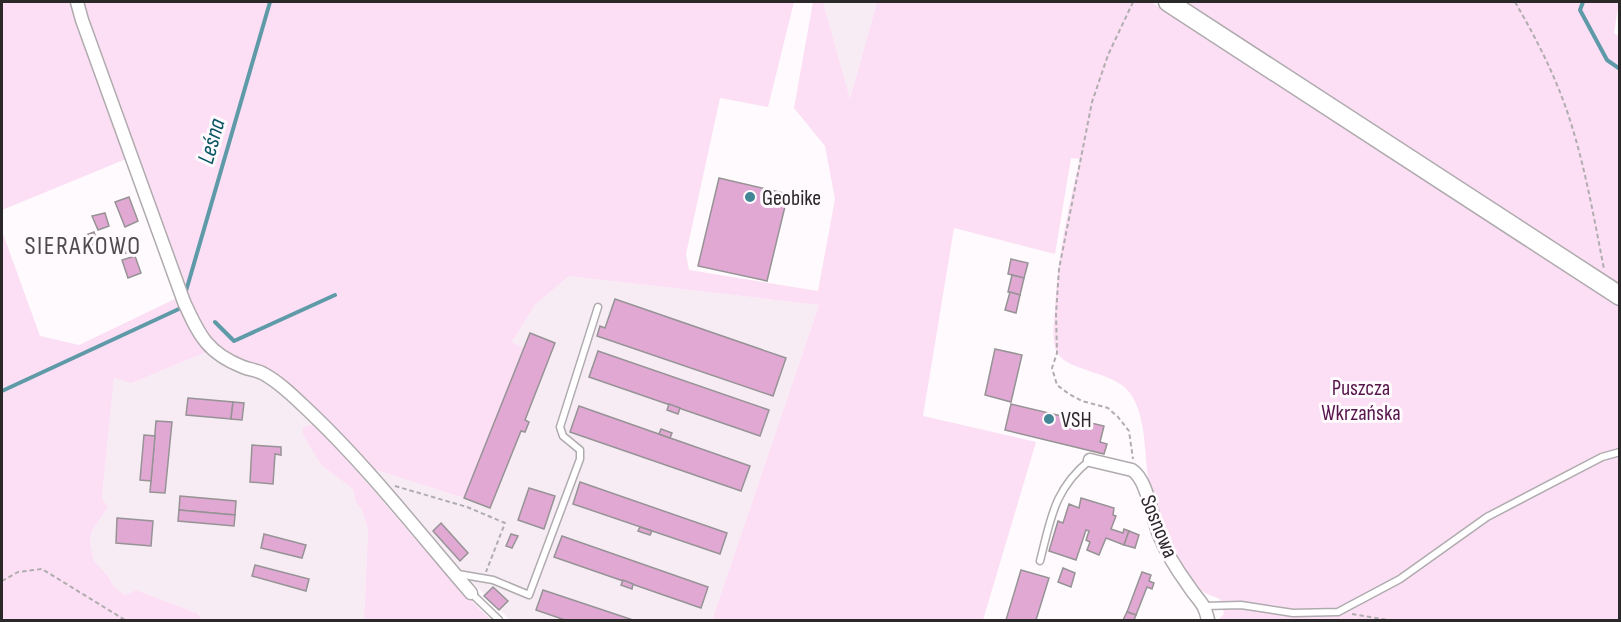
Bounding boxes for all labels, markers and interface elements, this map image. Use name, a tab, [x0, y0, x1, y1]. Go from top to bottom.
water label: Leśna	[191, 115, 232, 167]
place label: Geobike	[762, 185, 821, 212]
marker: Geobike	[743, 190, 757, 204]
district label: SIERAKOWO	[24, 231, 142, 262]
park label: Puszcza Wkrzańska	[1321, 375, 1401, 427]
place label: VSH	[1061, 407, 1092, 434]
marker: VSH	[1042, 412, 1056, 426]
street label: Sosnowa	[1134, 491, 1183, 562]

